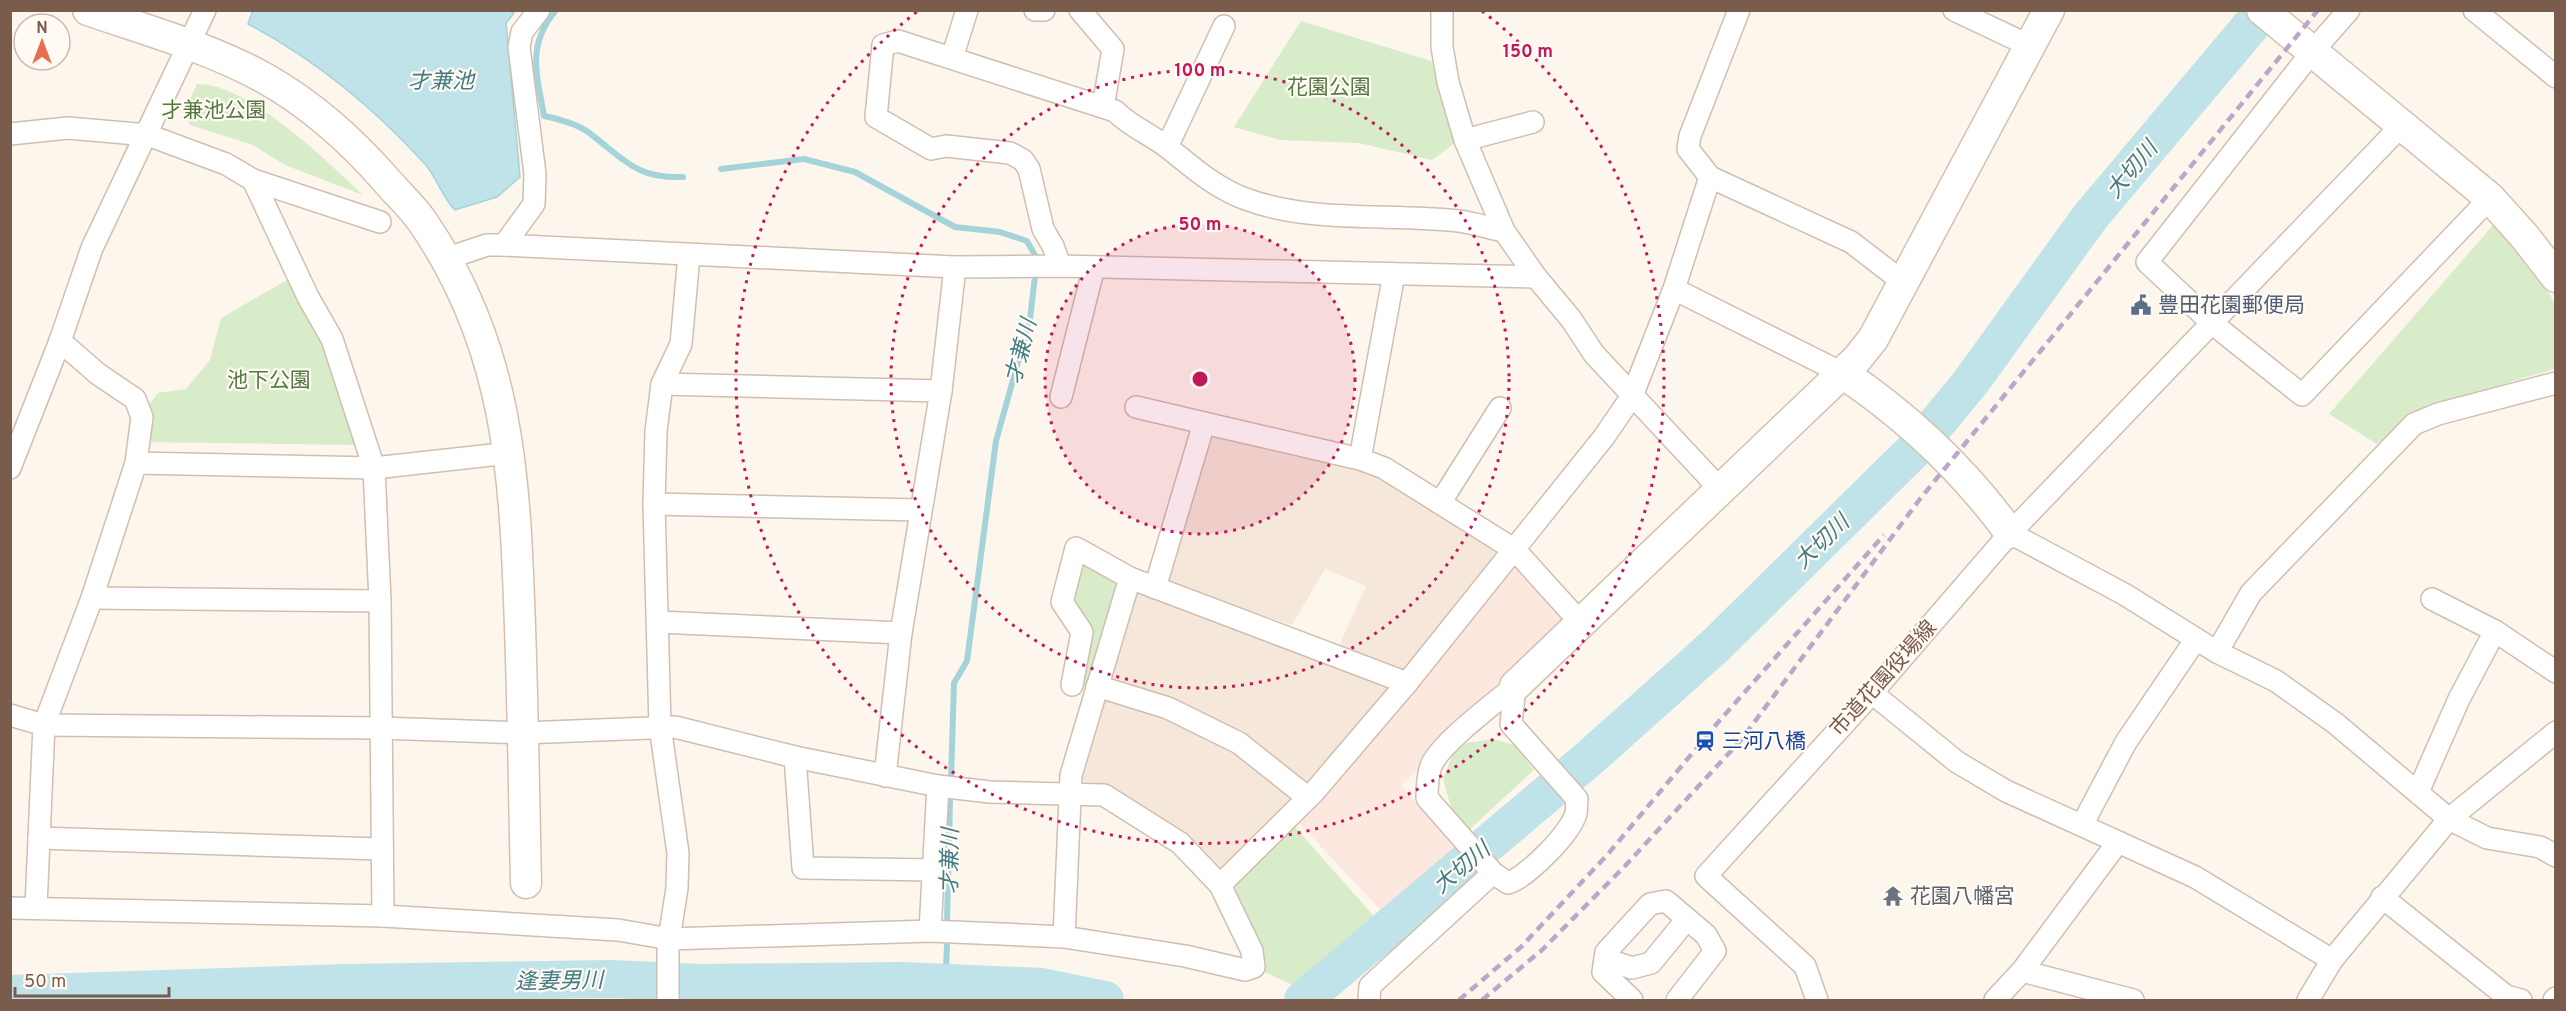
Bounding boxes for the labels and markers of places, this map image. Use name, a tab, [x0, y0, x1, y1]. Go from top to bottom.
public building icon: 豊田花園郵便局	[2129, 293, 2153, 317]
place label: 豊田花園郵便局	[2158, 293, 2305, 320]
centre of rings	[1190, 369, 1210, 389]
station icon: 三河八橋	[1693, 729, 1717, 753]
place label: 三河八橋	[1722, 729, 1806, 756]
temple icon: 花園八幡宮	[1881, 884, 1905, 908]
place label: 花園八幡宮	[1910, 884, 2015, 911]

